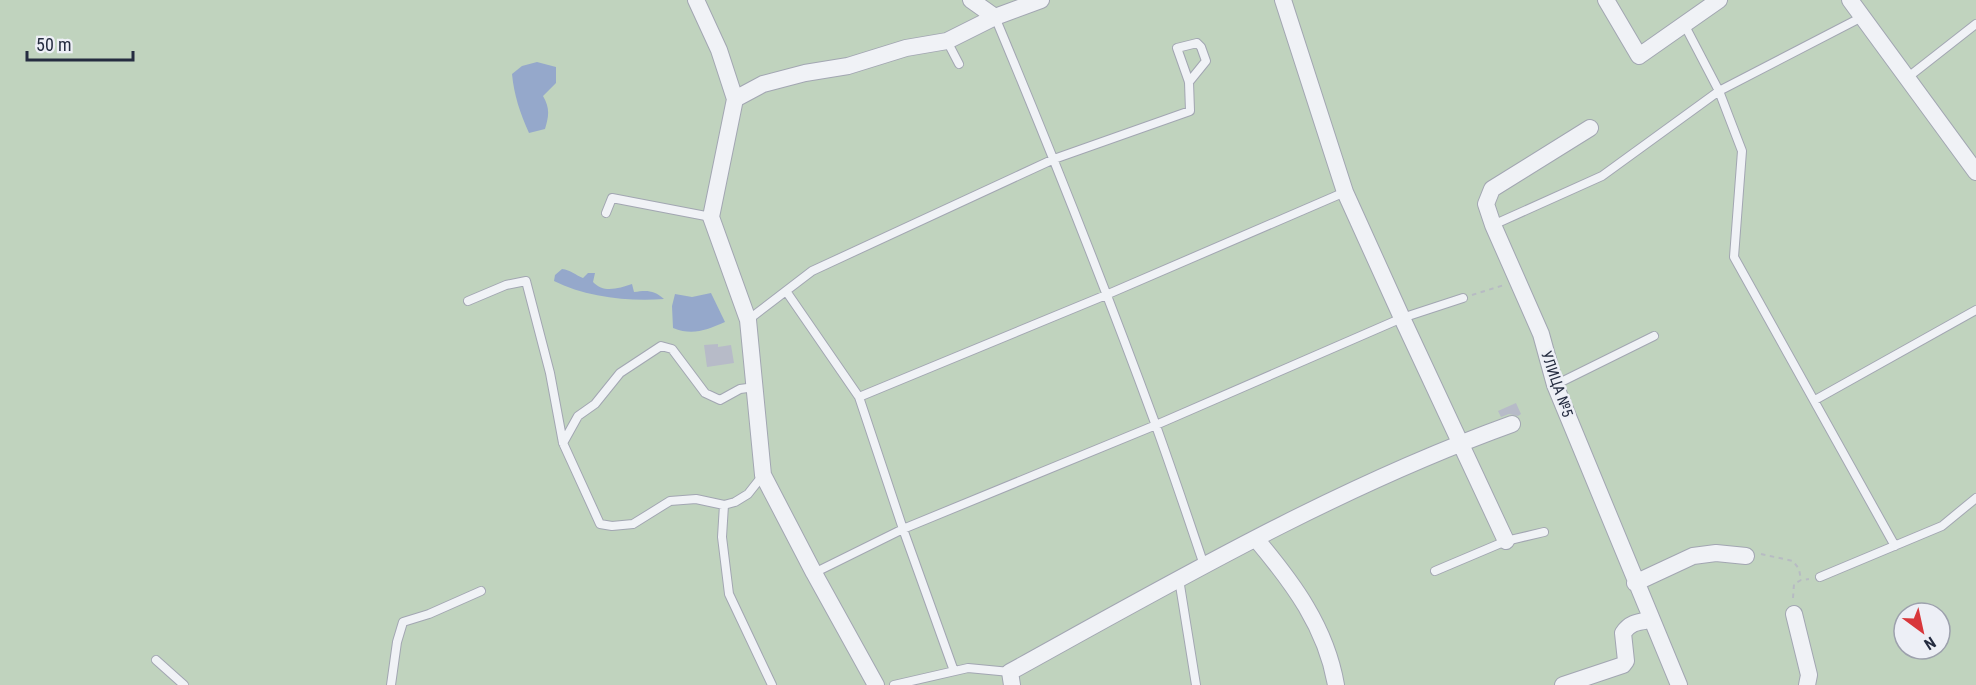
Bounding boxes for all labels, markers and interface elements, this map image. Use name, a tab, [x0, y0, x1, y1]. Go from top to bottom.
scale bar	[27, 24, 134, 62]
text: 50 m	[36, 34, 71, 55]
street label: УЛИЦА №5	[1537, 349, 1577, 419]
north arrow	[1892, 601, 1952, 661]
text: N	[1921, 633, 1939, 654]

